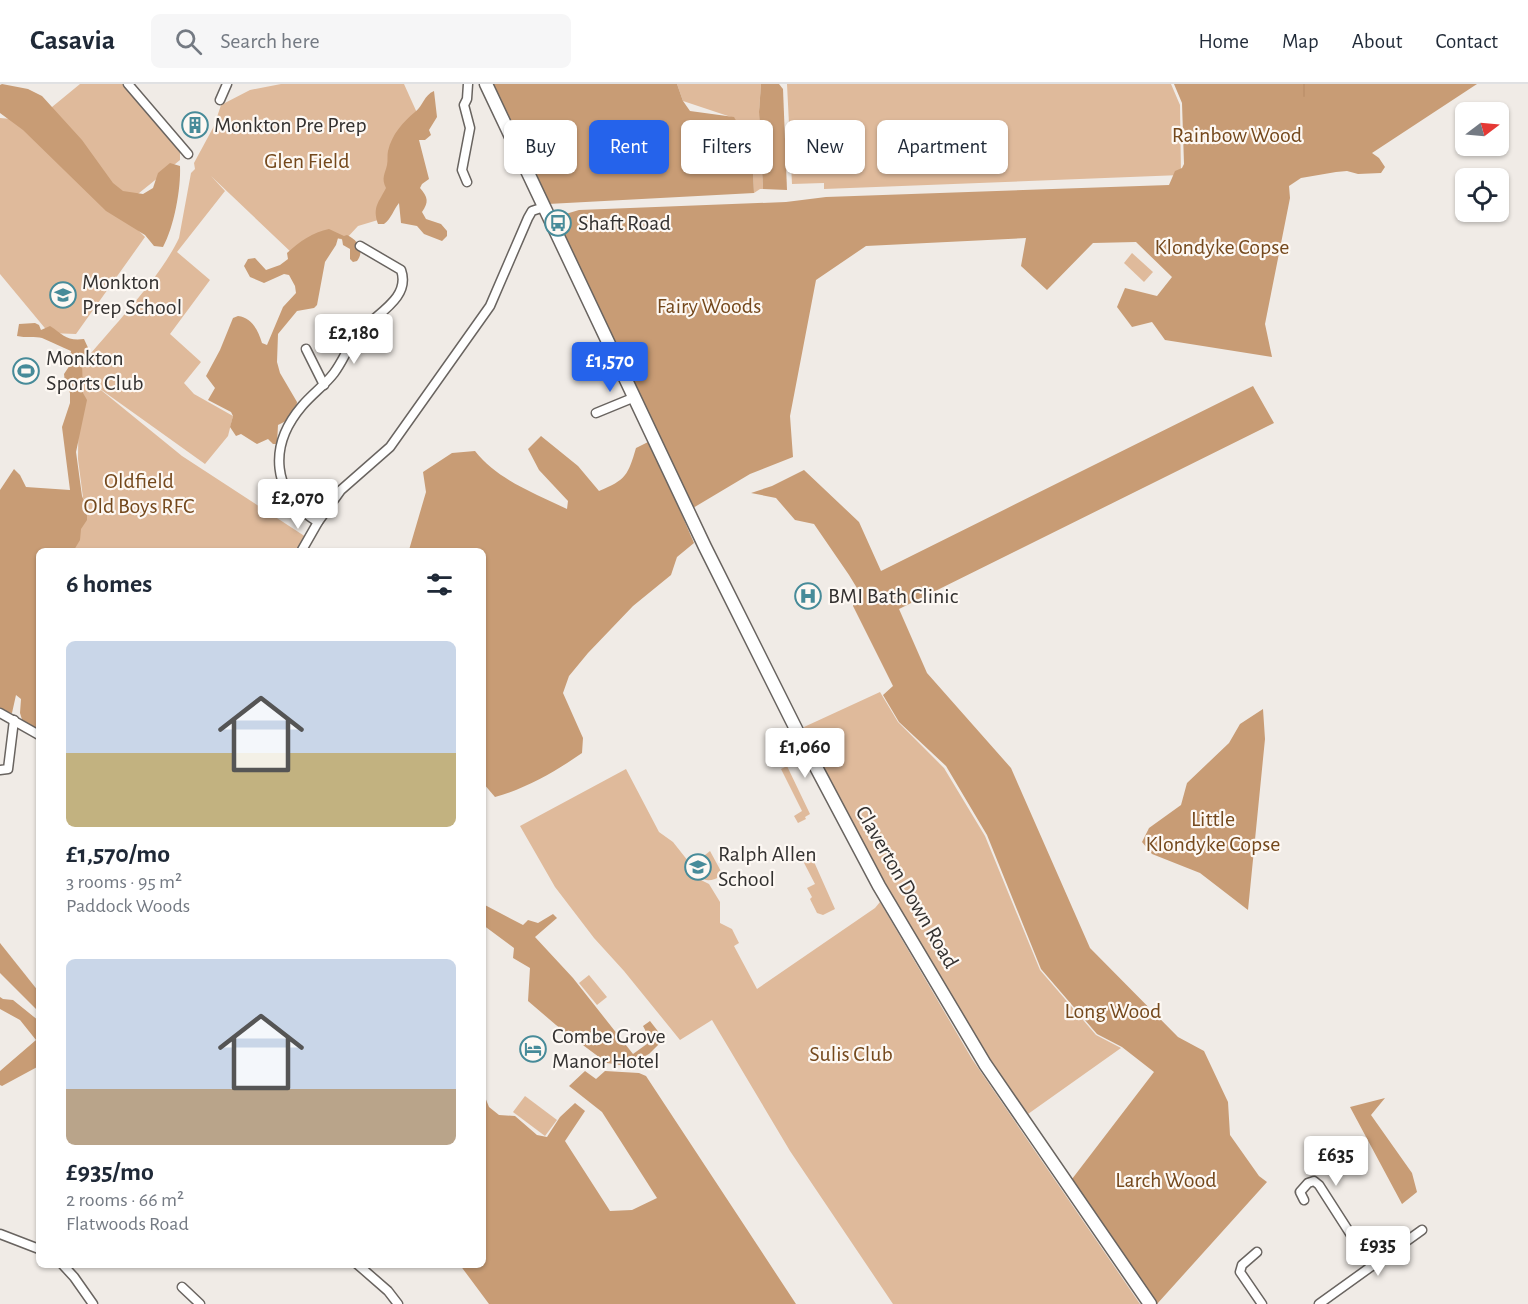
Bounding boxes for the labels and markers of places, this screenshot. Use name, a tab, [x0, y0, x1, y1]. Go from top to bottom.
building icon: Monkton Pre Prep	[180, 110, 210, 140]
place label: Monkton Pre Prep	[214, 114, 367, 136]
bus stop icon: Shaft Road	[543, 208, 573, 238]
place label: Shaft Road	[578, 212, 671, 234]
place label: Monkton Prep School	[82, 271, 182, 318]
school or university icon: Monkton Prep School	[48, 280, 78, 310]
pin: £2,180	[305, 314, 403, 365]
pin: £1,570	[561, 342, 659, 393]
place label: Monkton Sports Club	[46, 347, 143, 394]
sports icon: Monkton Sports Club	[11, 356, 41, 386]
pin: £2,070	[249, 479, 347, 530]
hospital icon: BMI Bath Clinic	[793, 581, 823, 611]
place label: BMI Bath Clinic	[828, 585, 959, 607]
pin: £1,060	[756, 728, 854, 779]
place label: Ralph Allen School	[718, 843, 817, 890]
school or university icon: Ralph Allen School	[683, 852, 713, 882]
place label: Combe Grove Manor Hotel	[552, 1025, 666, 1072]
hotel icon: Combe Grove Manor Hotel	[518, 1034, 548, 1064]
pin: £635	[1300, 1136, 1372, 1187]
pin: £935	[1342, 1226, 1414, 1277]

